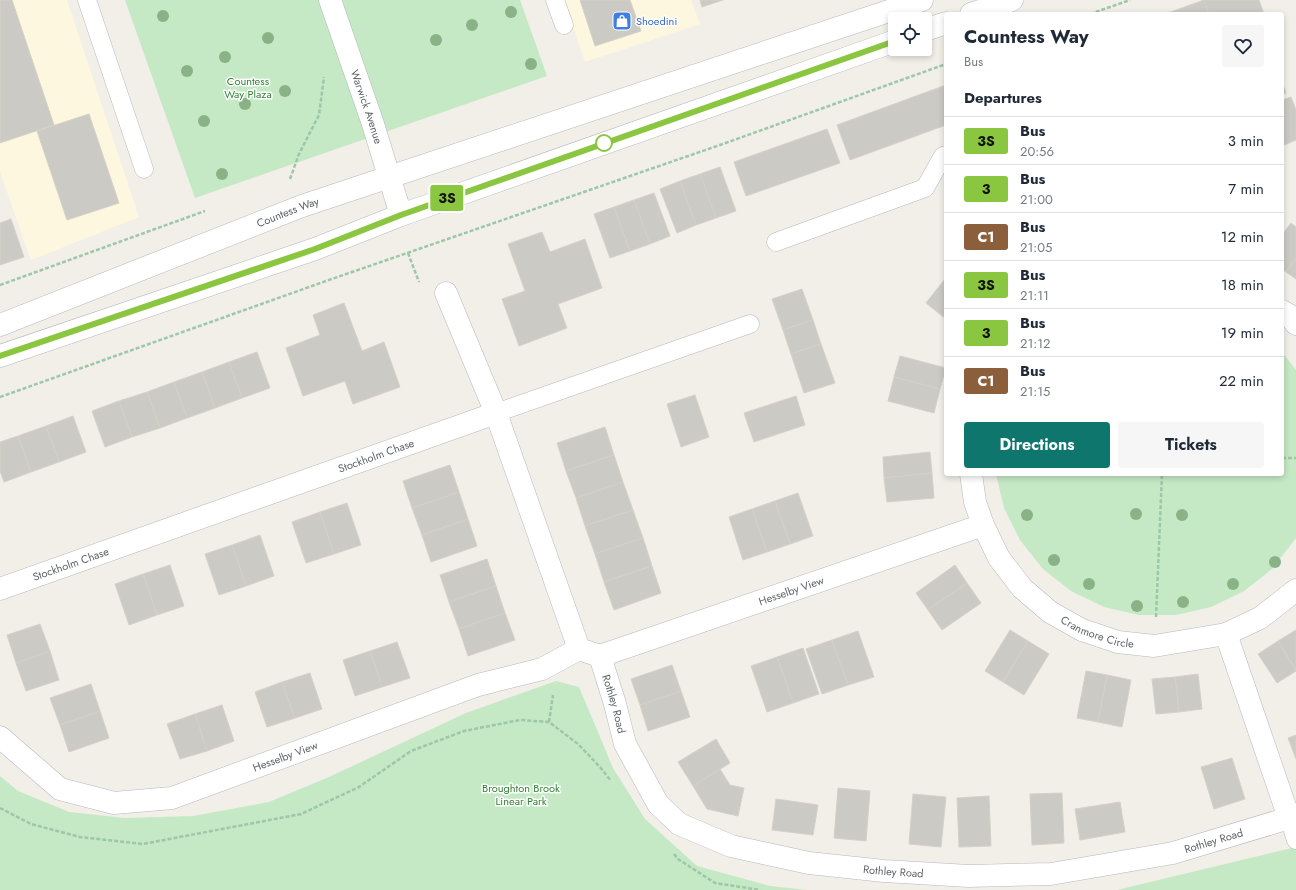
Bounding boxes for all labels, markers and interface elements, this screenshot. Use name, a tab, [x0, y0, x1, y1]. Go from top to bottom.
shop icon: Shoedini	[611, 10, 633, 32]
map controls	[888, 12, 932, 56]
button: locate	[888, 12, 932, 56]
place label: Shoedini	[636, 13, 677, 29]
text: Countess Way	[964, 23, 1089, 50]
button: heart	[1222, 25, 1264, 67]
text: Bus	[964, 52, 983, 71]
street label: Warwick Avenue	[347, 68, 387, 146]
park label: Countess Way Plaza	[224, 73, 272, 102]
text: Departures	[964, 87, 1042, 109]
text: Bus	[1020, 120, 1045, 142]
text: 3 min	[1228, 130, 1264, 152]
text: 3S	[977, 131, 995, 151]
unlabelled marker	[595, 134, 613, 152]
text: 20:56	[1020, 142, 1054, 161]
text: Bus	[1020, 168, 1045, 190]
text: 7 min	[1228, 178, 1264, 200]
text: 3	[982, 179, 990, 199]
line badge: 3S	[429, 185, 465, 211]
text: 3S	[438, 188, 456, 208]
text: 21:00	[1020, 190, 1053, 209]
street label: Countess Way	[254, 193, 321, 231]
text: Bus	[1020, 216, 1045, 238]
text: 12 min	[1221, 226, 1264, 248]
text: C1	[978, 227, 994, 247]
text: 21:05	[1020, 238, 1052, 257]
text: Bus	[1020, 264, 1045, 286]
text: 18 min	[1221, 274, 1264, 296]
text: 3S	[977, 275, 995, 295]
text: 21:11	[1020, 286, 1049, 305]
text: Bus	[1020, 312, 1045, 334]
text: 19 min	[1221, 322, 1264, 344]
text: 3	[982, 323, 990, 343]
text: 21:12	[1020, 334, 1050, 353]
text: Bus	[1020, 360, 1045, 382]
text: 22 min	[1219, 370, 1264, 392]
text: C1	[978, 371, 994, 391]
text: 21:15	[1020, 382, 1050, 401]
button: Directions	[964, 422, 1110, 468]
button: Tickets	[1118, 422, 1264, 468]
street label: Stockholm Chase	[336, 435, 417, 476]
street label: Stockholm Chase	[30, 543, 111, 585]
street label: Hesselby View	[756, 572, 826, 609]
street label: Cranmore Circle	[1058, 612, 1135, 652]
street label: Rothley Road	[598, 672, 630, 735]
street label: Hesselby View	[250, 737, 320, 776]
park label: Broughton Brook Linear Park	[482, 780, 560, 809]
street label: Rothley Road	[1182, 824, 1245, 857]
street label: Rothley Road	[862, 861, 924, 881]

